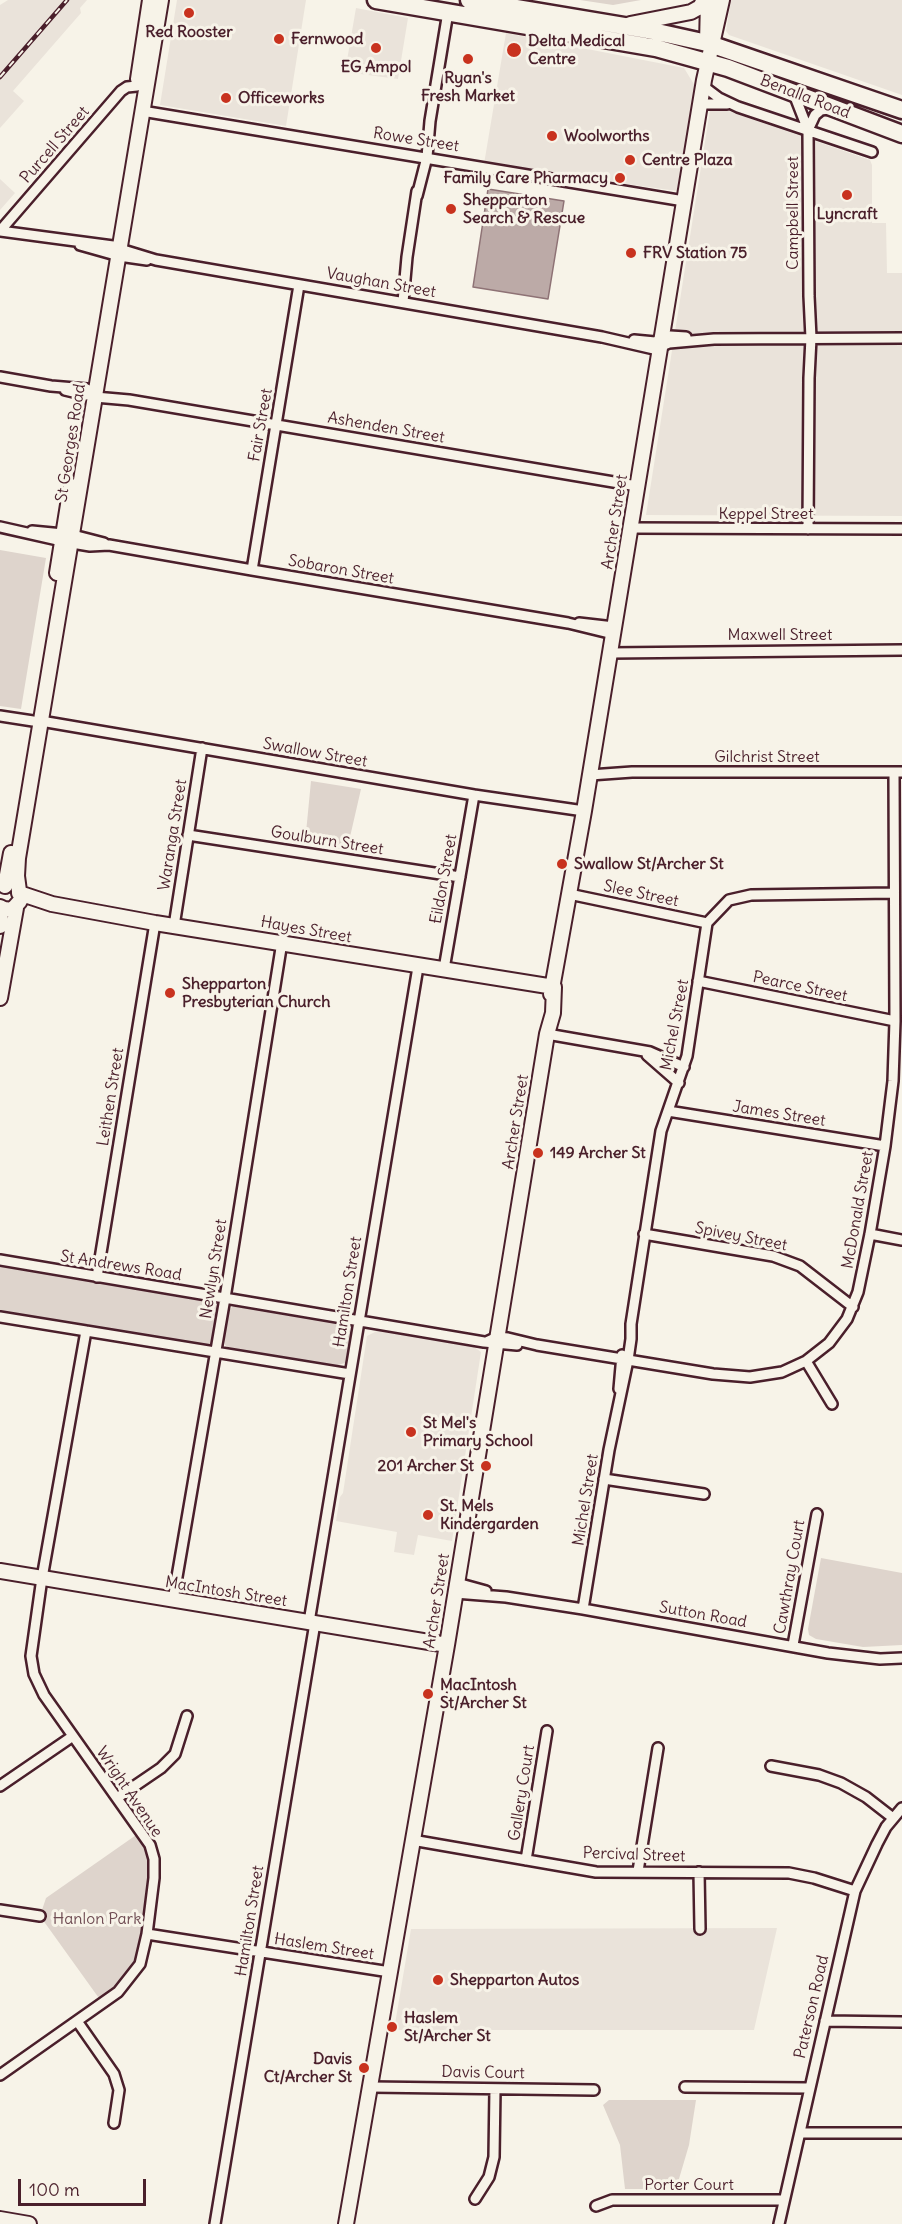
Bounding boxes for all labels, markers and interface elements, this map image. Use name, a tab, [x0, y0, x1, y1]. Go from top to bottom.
marker: Red Rooster	[182, 6, 196, 20]
place label: Red Rooster	[145, 22, 233, 42]
place label: Fernwood	[291, 29, 363, 49]
place label: Delta Medical Centre	[528, 31, 625, 69]
marker: Fernwood	[272, 32, 286, 46]
marker: EG Ampol	[369, 41, 383, 55]
marker: Delta Medical Centre	[505, 41, 523, 59]
marker: Ryan's Fresh Market	[461, 52, 475, 66]
place label: EG Ampol	[341, 57, 411, 77]
place label: Ryan's Fresh Market	[421, 68, 515, 106]
street label: Benalla Road	[757, 71, 853, 123]
place label: Officeworks	[238, 88, 324, 108]
marker: Officeworks	[219, 91, 233, 105]
street label: Purcell Street	[16, 103, 94, 187]
street label: Rowe Street	[372, 124, 460, 156]
place label: Woolworths	[564, 126, 650, 146]
marker: Woolworths	[545, 129, 559, 143]
place label: Centre Plaza	[642, 150, 733, 170]
marker: Centre Plaza	[623, 153, 637, 167]
street label: Campbell Street	[783, 156, 803, 270]
place label: Family Care Pharmacy	[444, 168, 608, 188]
marker: Family Care Pharmacy	[613, 171, 627, 185]
marker: Lyncraft	[840, 188, 854, 202]
place label: Shepparton Search & Rescue	[463, 190, 585, 228]
marker: Shepparton Search & Rescue	[444, 202, 458, 216]
place label: Lyncraft	[816, 204, 878, 224]
place label: FRV Station 75	[643, 243, 747, 263]
marker: FRV Station 75	[624, 246, 638, 260]
street label: Vaughan Street	[325, 264, 437, 302]
street label: St Georges Road	[52, 382, 90, 504]
street label: Fair Street	[245, 387, 277, 463]
street label: Ashenden Street	[326, 408, 446, 448]
street label: Archer Street	[598, 473, 632, 571]
street label: Keppel Street	[718, 504, 814, 524]
street label: Sobaron Street	[287, 551, 395, 589]
street label: Maxwell Street	[728, 625, 832, 645]
street label: Swallow Street	[261, 734, 369, 772]
street label: Gilchrist Street	[714, 747, 820, 767]
street label: Waranga Street	[155, 778, 191, 892]
street label: Goulburn Street	[269, 823, 385, 859]
street label: Eildon Street	[427, 833, 461, 925]
place label: Swallow St/Archer St	[574, 854, 724, 874]
marker: Swallow St/Archer St	[555, 857, 569, 871]
street label: Slee Street	[602, 877, 680, 911]
street label: Hayes Street	[259, 913, 353, 947]
street label: Pearce Street	[751, 968, 849, 1006]
place label: Shepparton Presbyterian Church	[182, 974, 330, 1012]
street label: Michel Street	[657, 978, 693, 1072]
marker: Shepparton Presbyterian Church	[163, 986, 177, 1000]
street label: Leithen Street	[94, 1046, 128, 1148]
street label: Archer Street	[499, 1073, 533, 1171]
street label: James Street	[731, 1097, 827, 1131]
place label: 149 Archer St	[550, 1143, 646, 1163]
marker: 149 Archer St	[531, 1146, 545, 1160]
street label: McDonald Street	[838, 1150, 878, 1270]
street label: Newlyn Street	[197, 1218, 231, 1320]
street label: Spivey Street	[693, 1219, 789, 1255]
street label: Hamilton Street	[330, 1235, 366, 1349]
street label: St Andrews Road	[59, 1247, 183, 1285]
place label: St Mel's Primary School	[423, 1413, 533, 1451]
marker: St Mel's Primary School	[404, 1425, 418, 1439]
street label: Michel Street	[569, 1453, 603, 1547]
place label: 201 Archer St	[378, 1456, 474, 1476]
marker: 201 Archer St	[479, 1459, 493, 1473]
place label: St. Mels Kindergarden	[440, 1496, 539, 1534]
marker: St. Mels Kindergarden	[421, 1508, 435, 1522]
street label: Cawthray Court	[771, 1518, 809, 1636]
street label: Archer Street	[420, 1552, 454, 1650]
street label: MacIntosh Street	[164, 1573, 288, 1611]
street label: Sutton Road	[658, 1598, 748, 1632]
place label: MacIntosh St/Archer St	[440, 1675, 527, 1713]
marker: MacIntosh St/Archer St	[421, 1687, 435, 1701]
street label: Wright Avenue	[92, 1743, 166, 1841]
street label: Gallery Court	[505, 1744, 539, 1842]
street label: Percival Street	[582, 1844, 686, 1866]
street label: Hamilton Street	[232, 1864, 268, 1978]
park label: Hanlon Park	[53, 1909, 141, 1929]
street label: Haslem Street	[273, 1930, 375, 1964]
street label: Paterson Road	[791, 1953, 833, 2061]
place label: Shepparton Autos	[450, 1970, 579, 1990]
marker: Shepparton Autos	[431, 1973, 445, 1987]
place label: Haslem St/Archer St	[404, 2008, 491, 2046]
marker: Haslem St/Archer St	[385, 2020, 399, 2034]
place label: Davis Ct/Archer St	[264, 2049, 352, 2087]
marker: Davis Ct/Archer St	[357, 2061, 371, 2075]
street label: Davis Court	[441, 2063, 525, 2083]
scale bar	[21, 2167, 148, 2205]
street label: Porter Court	[644, 2175, 734, 2195]
text: 100 m	[29, 2178, 80, 2201]

